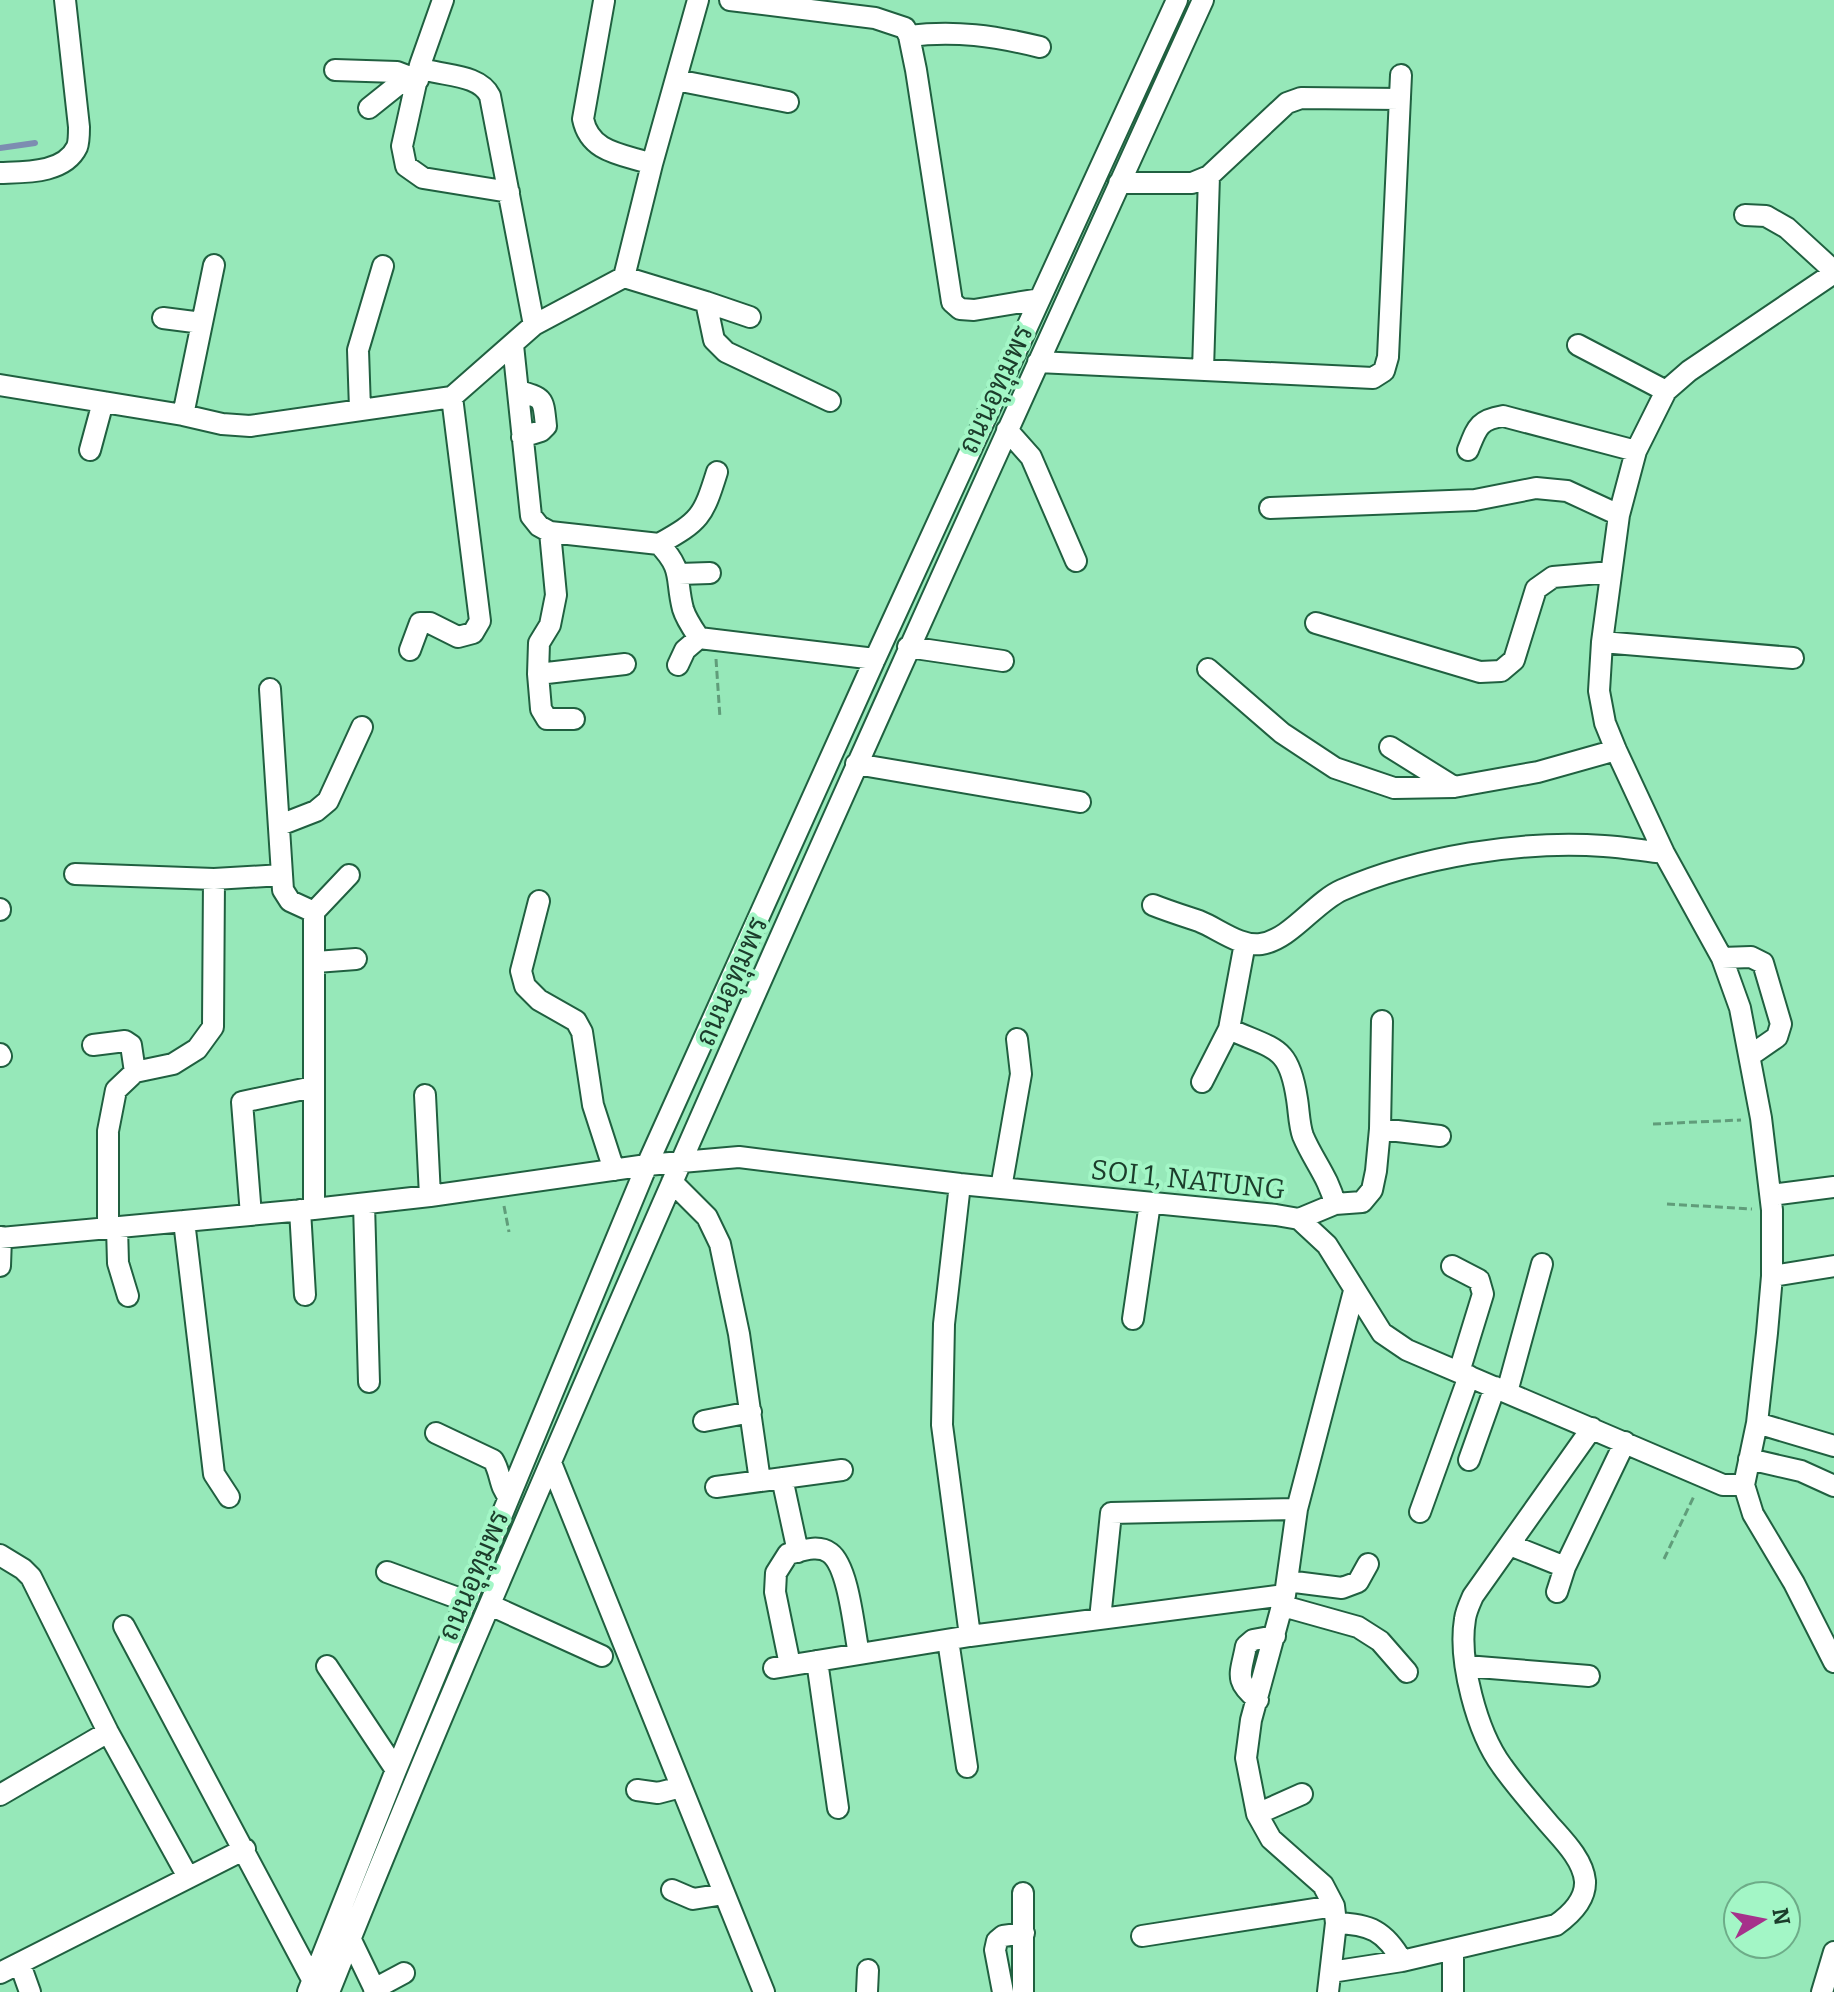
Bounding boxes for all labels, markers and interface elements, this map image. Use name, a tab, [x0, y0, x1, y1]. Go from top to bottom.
street label: ถนนอุทุมพร	[951, 320, 1042, 460]
street label: ถนนอุทุมพร	[688, 912, 777, 1052]
street label: SOI 1, NATUNG	[1089, 1153, 1287, 1206]
street label: ถนนอุทุมพร	[431, 1505, 518, 1646]
north arrow	[1722, 1880, 1802, 1960]
text: N	[1766, 1906, 1796, 1927]

